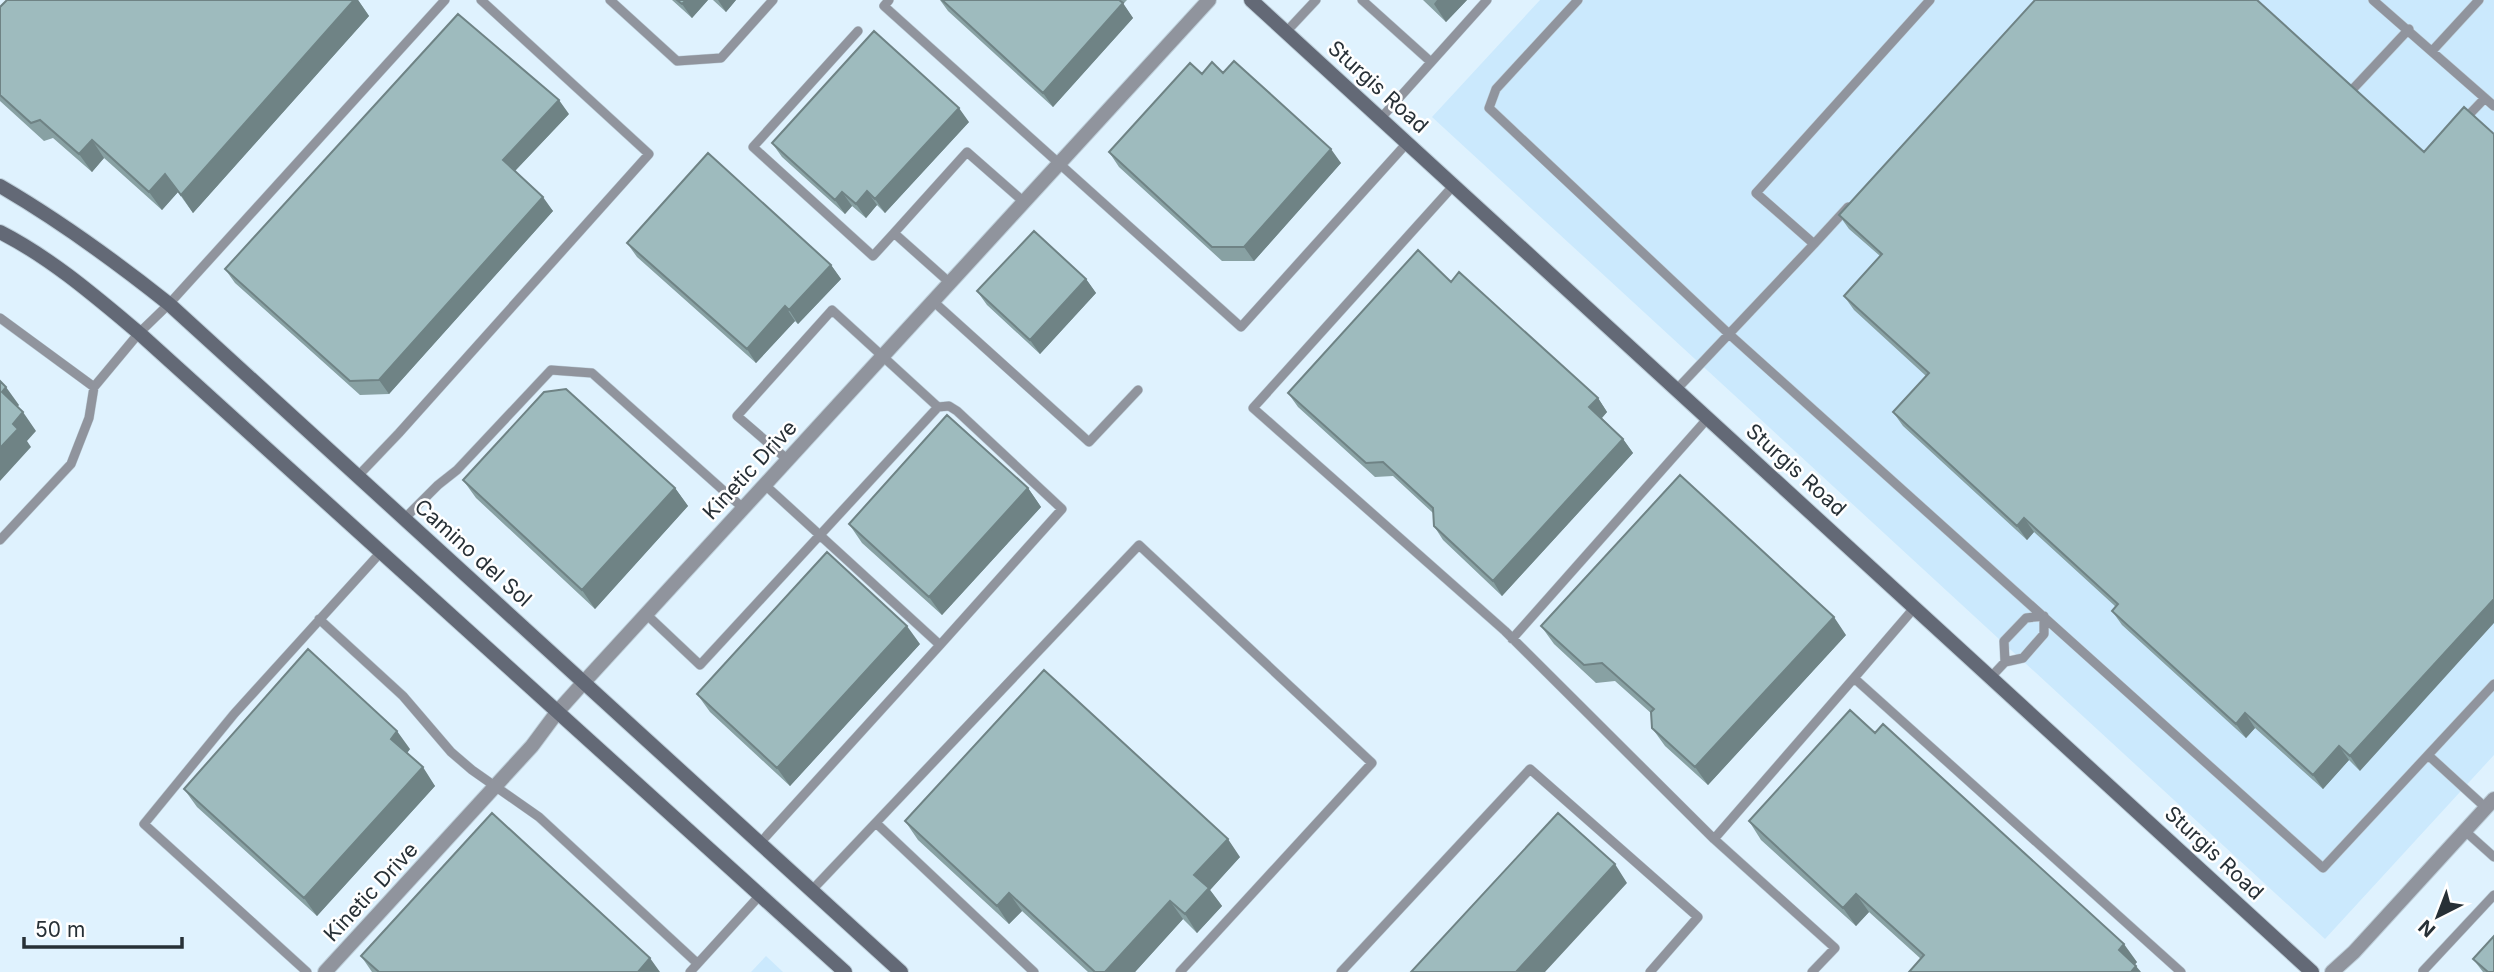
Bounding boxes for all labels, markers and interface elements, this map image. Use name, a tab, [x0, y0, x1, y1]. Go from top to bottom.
street label: Sturgis Road	[1323, 35, 1433, 138]
street label: Kinetic Drive	[697, 415, 802, 524]
street label: Sturgis Road	[1741, 418, 1851, 521]
street label: Camino del Sol	[410, 494, 537, 612]
street label: Sturgis Road	[2160, 801, 2269, 905]
street label: Kinetic Drive	[318, 837, 423, 946]
north arrow	[2403, 881, 2473, 951]
scale bar	[24, 906, 182, 950]
text: N	[2414, 915, 2440, 942]
text: 50 m	[35, 917, 85, 942]

